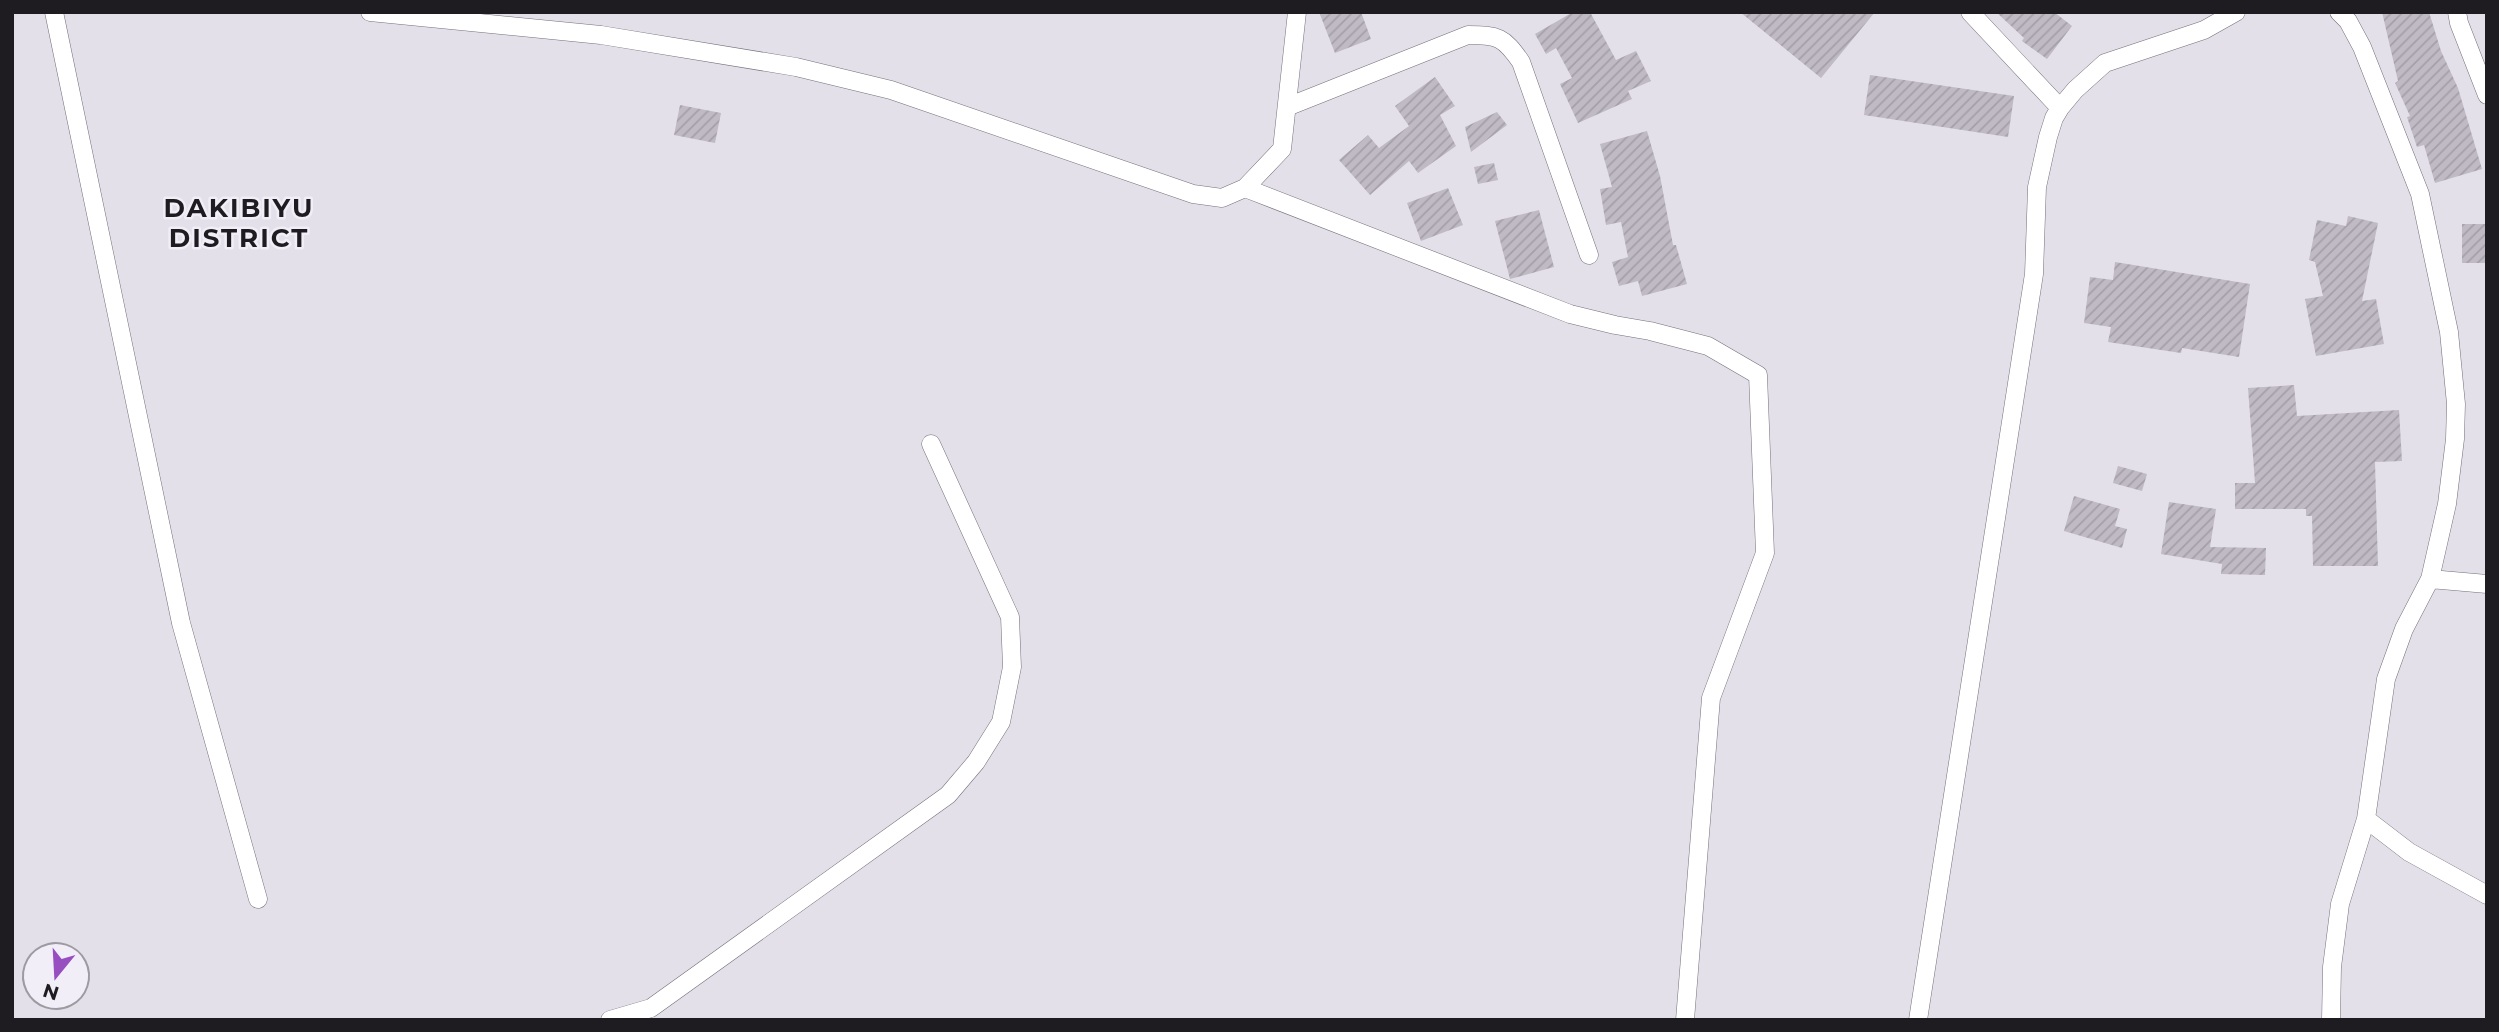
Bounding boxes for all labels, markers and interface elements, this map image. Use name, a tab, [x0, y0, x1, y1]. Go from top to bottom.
district label: DAKIBIYU DISTRICT	[164, 192, 314, 254]
north arrow	[21, 941, 91, 1011]
text: N	[40, 978, 62, 1005]

